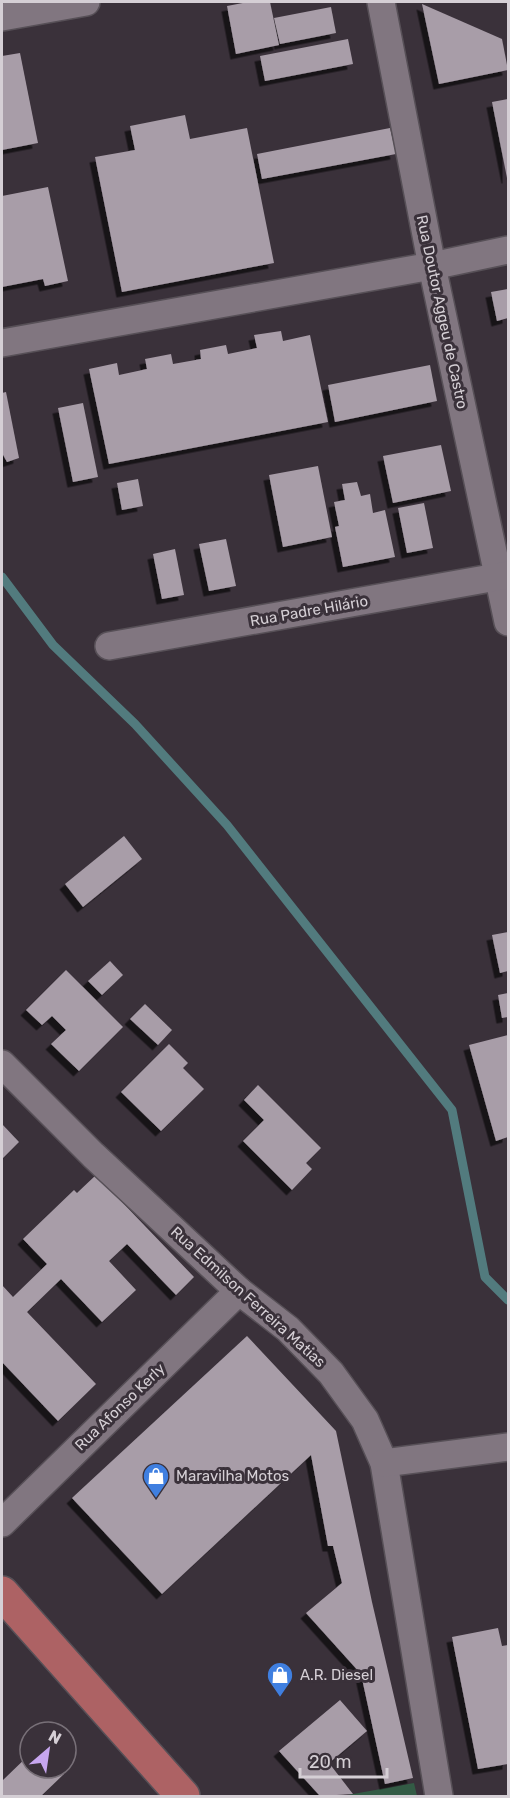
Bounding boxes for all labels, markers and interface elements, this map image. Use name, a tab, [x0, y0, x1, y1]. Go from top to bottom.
street label: Rua Doutor Aggeu de Castro	[413, 213, 471, 411]
street label: Rua Padre Hilário	[249, 592, 369, 630]
street label: Rua Edmilson Ferreira Matias	[167, 1223, 329, 1371]
street label: Rua Afonso Kerly	[71, 1360, 169, 1454]
shop icon: Maravilha Motos	[141, 1461, 171, 1499]
place label: Maravilha Motos	[176, 1467, 289, 1485]
shop icon: A.R. Diesel	[265, 1660, 295, 1698]
place label: A.R. Diesel	[300, 1666, 373, 1684]
north arrow	[18, 1720, 78, 1780]
text: N	[45, 1726, 65, 1748]
scale bar	[300, 1741, 387, 1779]
text: 20 m	[309, 1751, 351, 1773]

